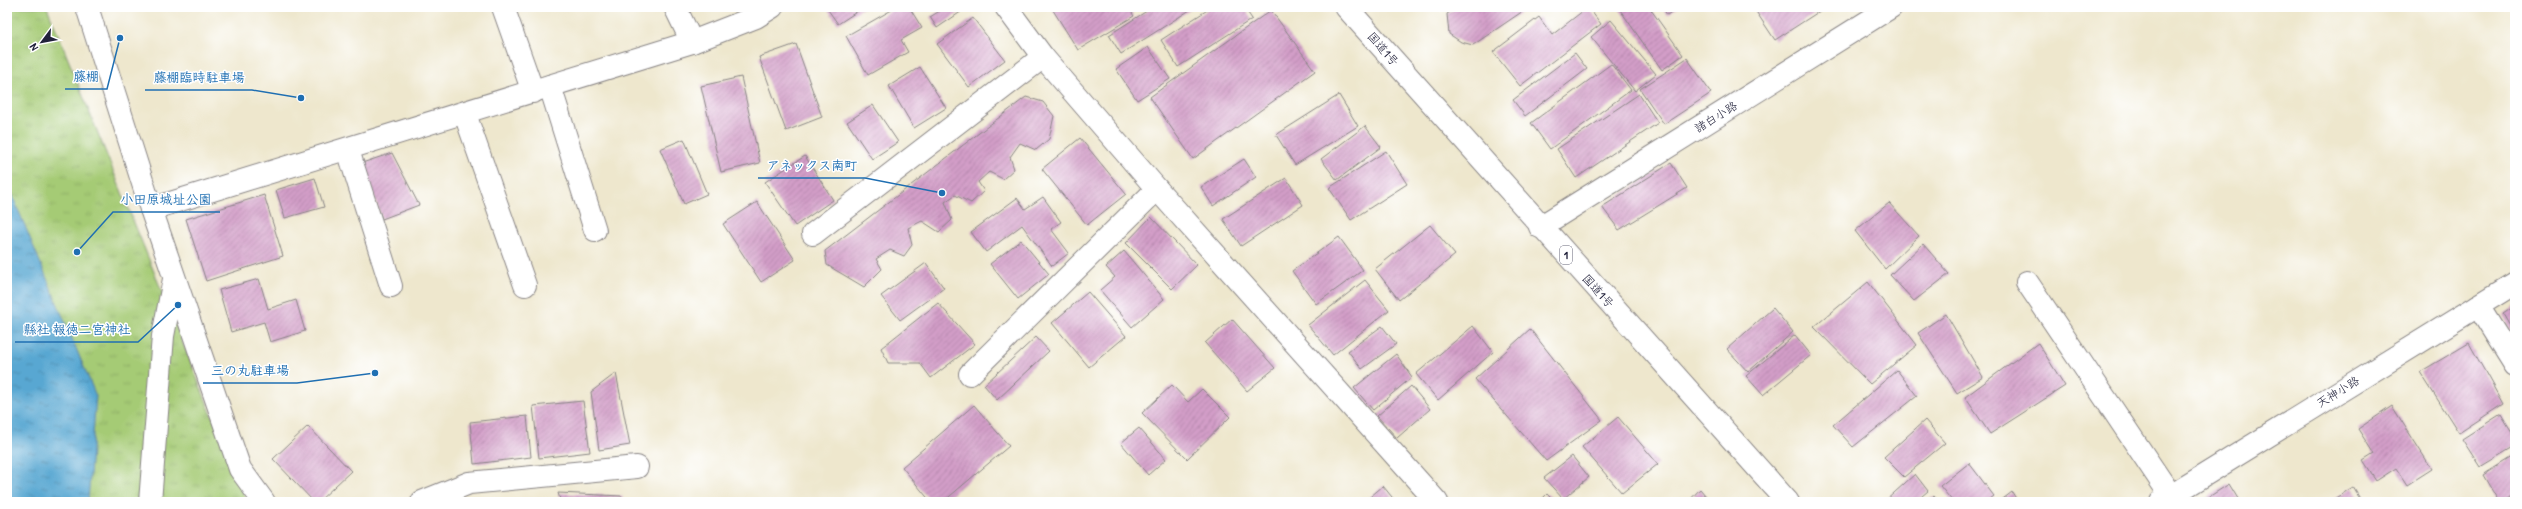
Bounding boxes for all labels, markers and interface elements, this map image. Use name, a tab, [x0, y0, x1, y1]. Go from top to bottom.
north arrow	[22, 22, 62, 62]
street label: 国道1号	[1364, 28, 1403, 69]
text: N	[26, 41, 41, 53]
callout: 藤棚	[65, 64, 107, 89]
callout: 藤棚臨時駐車場	[145, 65, 252, 90]
text: 藤棚	[73, 67, 99, 85]
text: 藤棚臨時駐車場	[153, 68, 245, 86]
street label: 諸白小路	[1691, 97, 1741, 137]
callout: アネックス南町	[758, 153, 865, 178]
text: アネックス南町	[767, 156, 857, 174]
callout: 小田原城址公園	[113, 187, 220, 212]
text: 小田原城址公園	[120, 190, 212, 208]
road number: 1	[1560, 246, 1572, 264]
street label: 国道1号	[1579, 270, 1618, 311]
callout: 縣社 報徳二宮神社	[15, 317, 138, 342]
text: 縣社 報徳二宮神社	[24, 320, 131, 338]
callout: 三の丸駐車場	[203, 358, 297, 383]
text: 三の丸駐車場	[211, 361, 289, 379]
street label: 天神小路	[2313, 372, 2363, 412]

